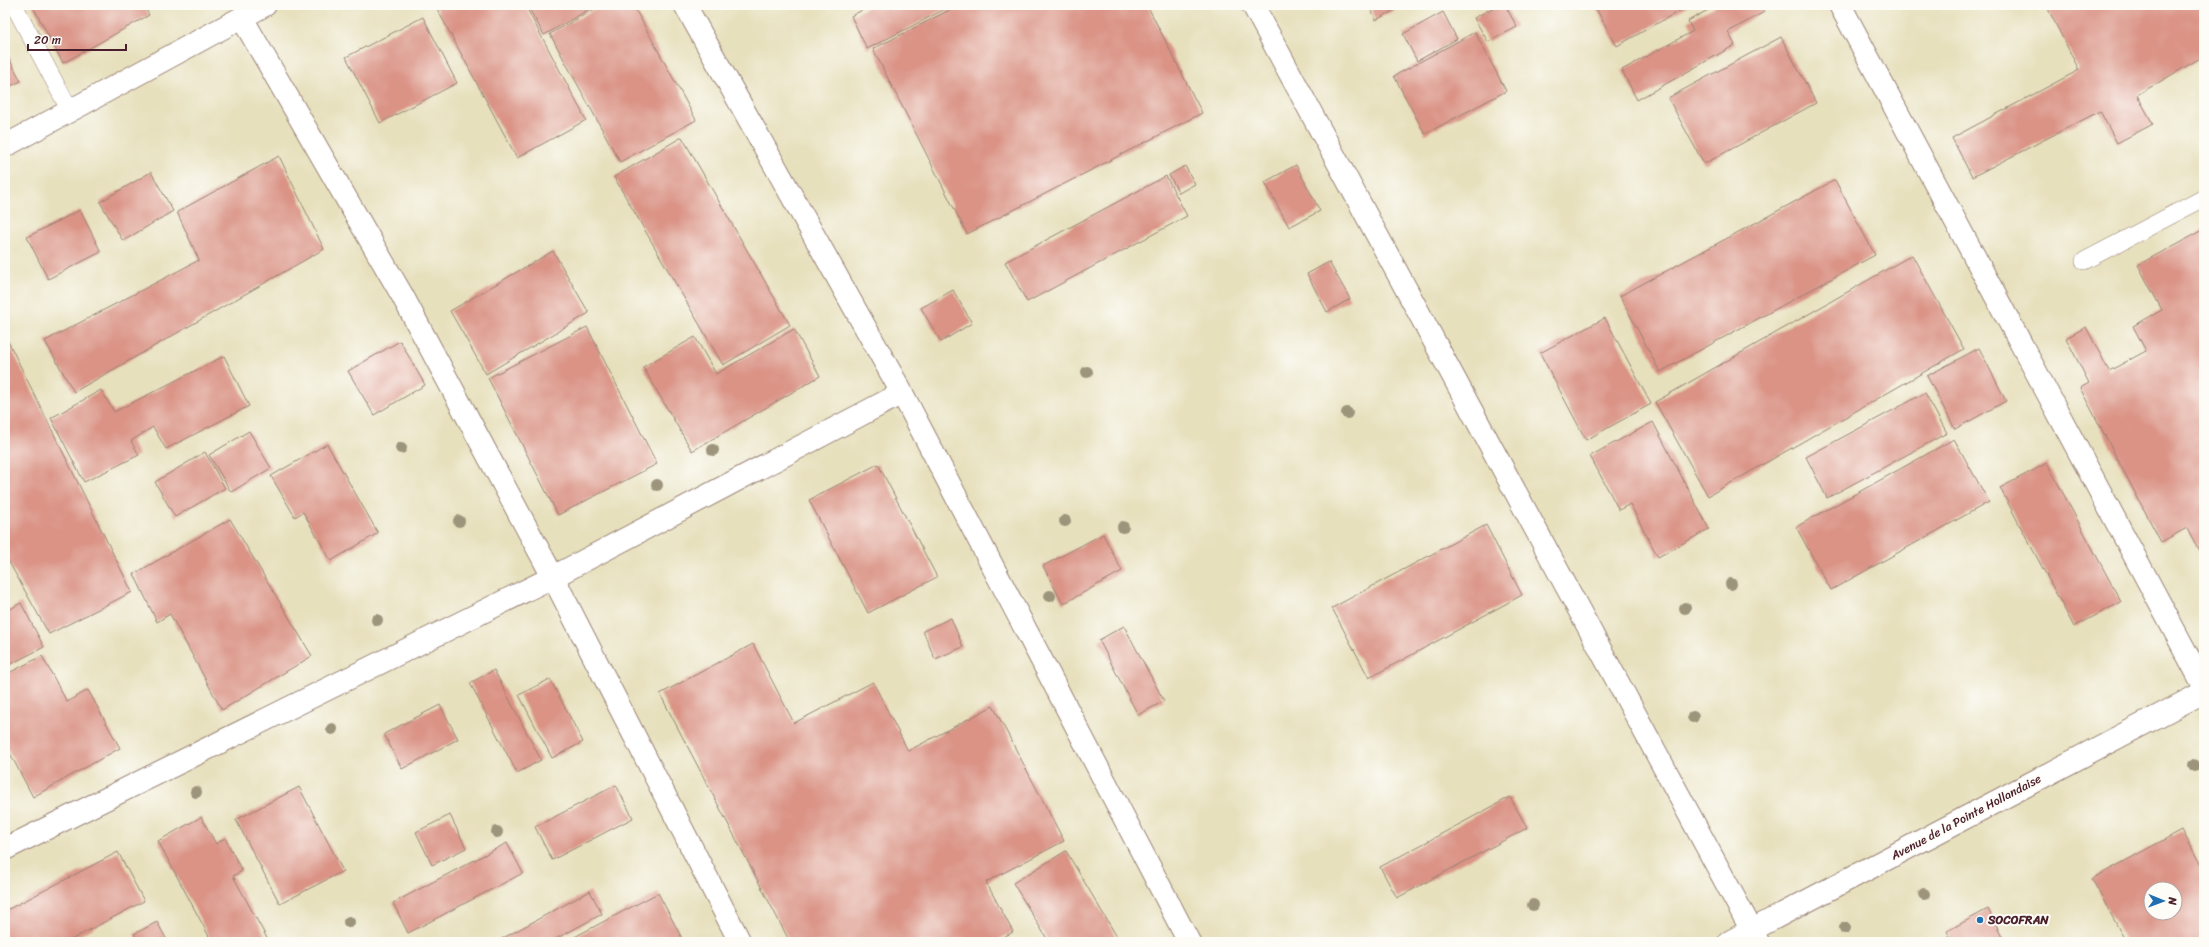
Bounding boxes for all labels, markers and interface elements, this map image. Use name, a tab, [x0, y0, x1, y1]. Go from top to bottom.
scale bar	[28, 26, 126, 52]
text: 20 m	[34, 29, 61, 51]
street label: Avenue de la Pointe Hollandaise	[1886, 768, 2045, 867]
north arrow	[2143, 881, 2183, 921]
text: N	[2163, 896, 2182, 906]
place label: SOCOFRAN	[1987, 909, 2049, 931]
marker: SOCOFRAN	[1975, 915, 1985, 925]

